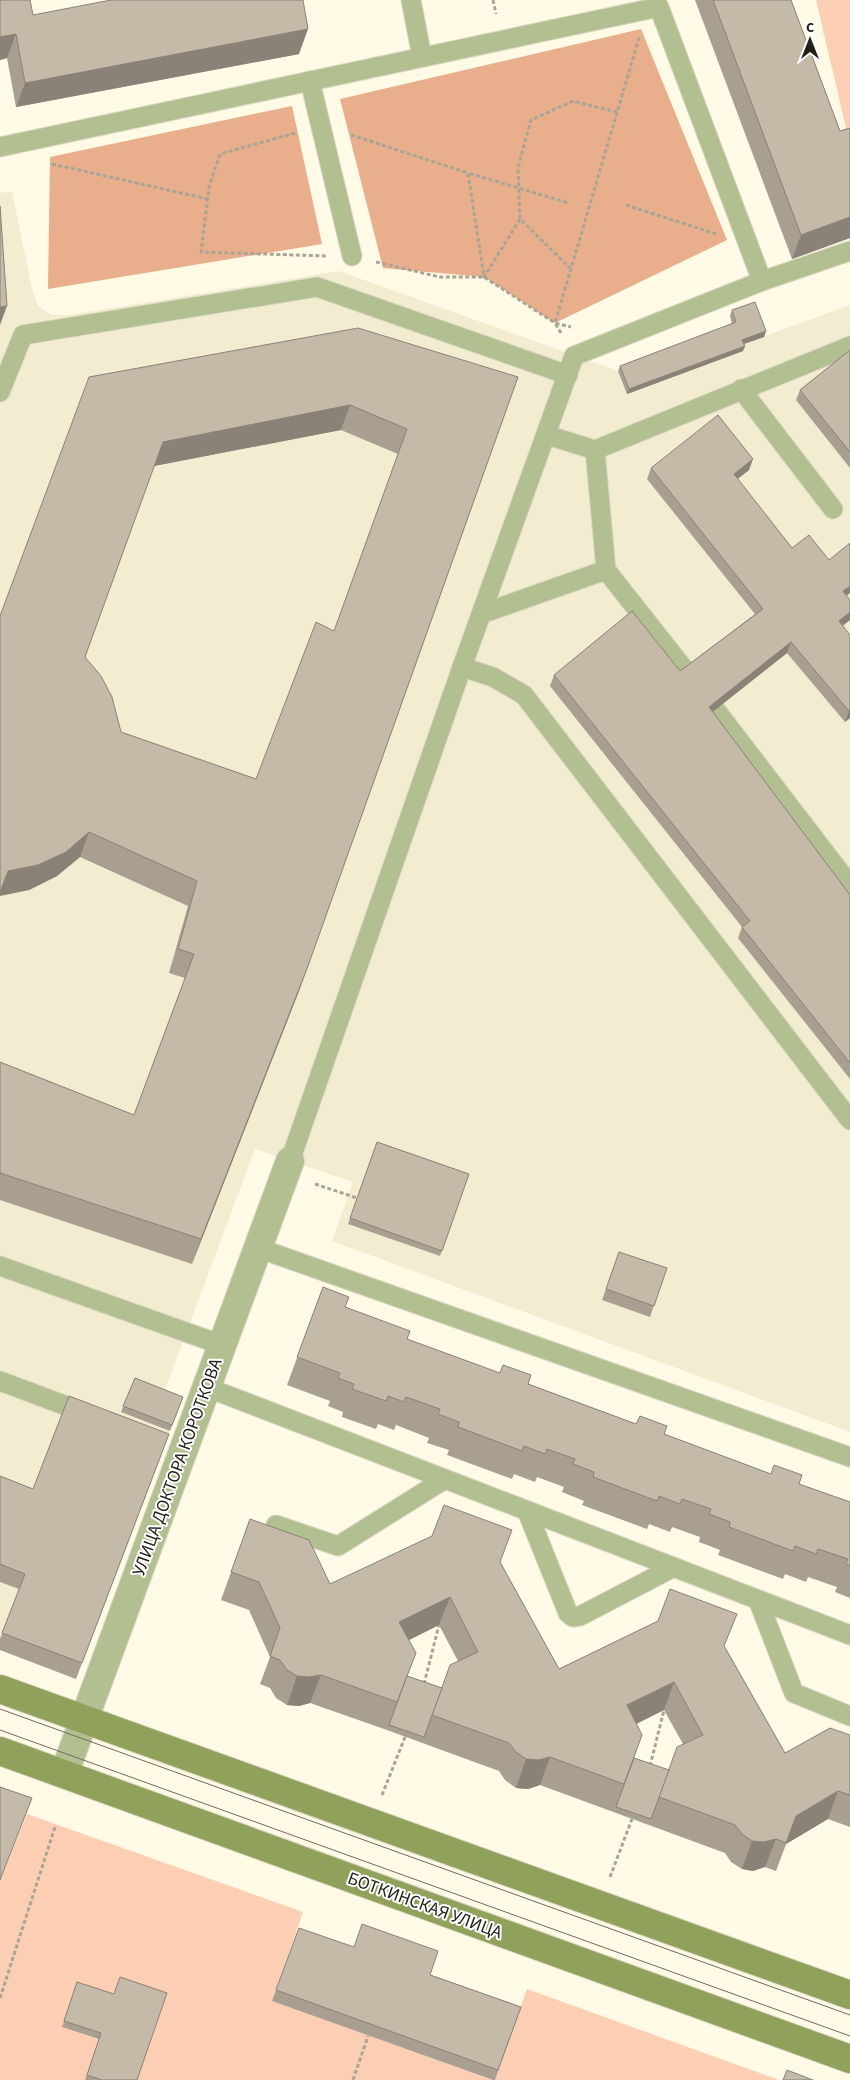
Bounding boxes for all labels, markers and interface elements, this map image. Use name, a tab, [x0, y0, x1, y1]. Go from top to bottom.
north arrow	[785, 15, 835, 65]
text: С	[806, 18, 814, 38]
street label: УЛИЦА ДОКТОРА КОРОТКОВА	[126, 1355, 229, 1579]
street label: БОТКИНСКАЯ УЛИЦА	[344, 1866, 506, 1945]

